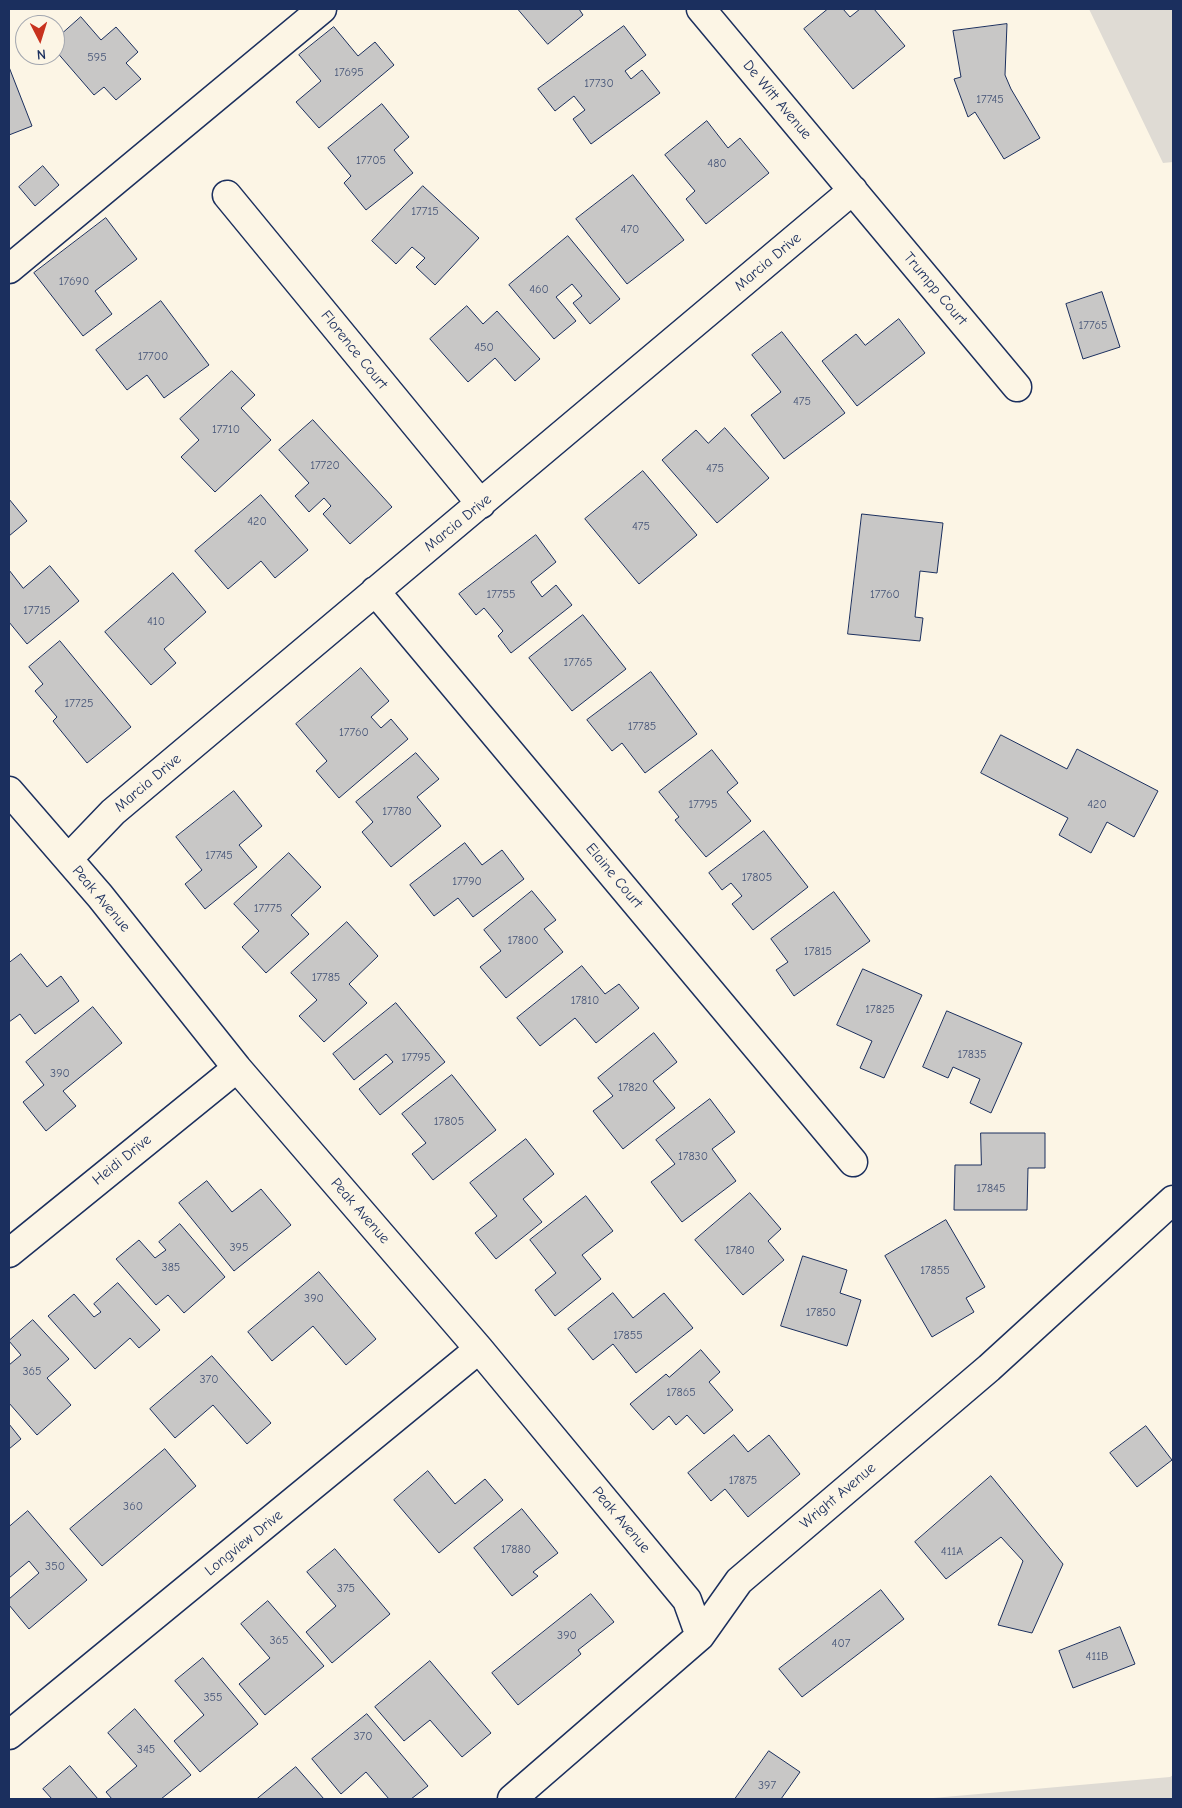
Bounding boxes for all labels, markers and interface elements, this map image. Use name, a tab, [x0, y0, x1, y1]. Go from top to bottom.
north arrow	[15, 15, 65, 65]
text: N	[36, 46, 47, 63]
house number: 595	[87, 51, 107, 65]
street label: De Witt Avenue	[739, 57, 815, 143]
house number: 17695	[334, 66, 364, 80]
house number: 17730	[584, 77, 614, 91]
house number: 17745	[976, 93, 1004, 107]
house number: 17705	[356, 154, 386, 168]
house number: 480	[707, 157, 727, 171]
house number: 17715	[411, 205, 439, 219]
house number: 470	[621, 223, 639, 237]
street label: Marcia Drive	[731, 229, 805, 295]
street label: Trumpp Court	[899, 249, 971, 329]
house number: 17690	[59, 275, 89, 289]
house number: 460	[529, 283, 549, 297]
street label: Florence Court	[317, 307, 391, 393]
house number: 17765	[1078, 319, 1108, 333]
house number: 450	[474, 341, 494, 355]
house number: 17700	[138, 350, 168, 364]
house number: 475	[793, 395, 811, 409]
house number: 17710	[212, 423, 240, 437]
house number: 17720	[310, 459, 340, 473]
house number: 475	[706, 462, 724, 476]
street label: Marcia Drive	[421, 490, 495, 556]
house number: 420	[247, 515, 267, 529]
house number: 475	[632, 520, 650, 534]
house number: 17755	[486, 588, 516, 602]
house number: 17760	[870, 588, 900, 602]
house number: 17715	[23, 604, 51, 618]
house number: 410	[147, 615, 165, 629]
house number: 17765	[563, 656, 593, 670]
house number: 17725	[65, 697, 93, 711]
house number: 17785	[628, 720, 656, 734]
house number: 17760	[339, 726, 369, 740]
street label: Marcia Drive	[111, 750, 185, 816]
house number: 17795	[689, 798, 717, 812]
house number: 420	[1087, 798, 1107, 812]
house number: 17780	[382, 805, 412, 819]
street label: Elaine Court	[582, 840, 646, 912]
house number: 17745	[205, 849, 233, 863]
street label: Peak Avenue	[68, 862, 134, 936]
house number: 17805	[742, 871, 772, 885]
house number: 17790	[452, 875, 482, 889]
house number: 17775	[254, 902, 282, 916]
house number: 17800	[507, 934, 539, 948]
house number: 17815	[804, 945, 832, 959]
house number: 17785	[312, 971, 340, 985]
house number: 17810	[571, 994, 599, 1008]
house number: 17825	[865, 1003, 895, 1017]
house number: 17835	[957, 1048, 987, 1062]
house number: 17795	[402, 1051, 430, 1065]
house number: 390	[50, 1067, 70, 1081]
house number: 17820	[618, 1081, 648, 1095]
house number: 17805	[434, 1115, 464, 1129]
street label: Heidi Drive	[89, 1131, 155, 1189]
house number: 17830	[678, 1150, 708, 1164]
street label: Peak Avenue	[327, 1175, 393, 1247]
house number: 17845	[977, 1182, 1005, 1196]
house number: 395	[230, 1241, 248, 1255]
house number: 17840	[725, 1244, 755, 1258]
house number: 385	[162, 1261, 180, 1275]
house number: 17855	[920, 1264, 950, 1278]
house number: 390	[304, 1292, 324, 1306]
house number: 17850	[806, 1306, 836, 1320]
house number: 17855	[613, 1329, 643, 1343]
house number: 365	[22, 1365, 42, 1379]
house number: 370	[199, 1373, 219, 1387]
house number: 17865	[666, 1386, 696, 1400]
street label: Wright Avenue	[796, 1459, 880, 1533]
house number: 17875	[729, 1474, 757, 1488]
street label: Peak Avenue	[588, 1483, 654, 1557]
house number: 360	[123, 1500, 143, 1514]
street label: Longview Drive	[201, 1506, 287, 1580]
house number: 17880	[501, 1543, 531, 1557]
house number: 411A	[941, 1545, 963, 1559]
house number: 350	[45, 1560, 65, 1574]
house number: 375	[337, 1582, 355, 1596]
house number: 390	[557, 1629, 577, 1643]
house number: 365	[269, 1634, 289, 1648]
house number: 407	[832, 1637, 850, 1651]
house number: 411B	[1086, 1650, 1108, 1664]
house number: 355	[203, 1691, 223, 1705]
house number: 370	[353, 1730, 373, 1744]
house number: 345	[137, 1743, 155, 1757]
house number: 397	[758, 1779, 776, 1793]

